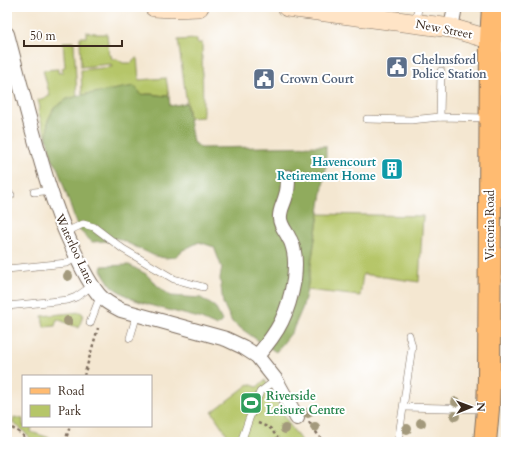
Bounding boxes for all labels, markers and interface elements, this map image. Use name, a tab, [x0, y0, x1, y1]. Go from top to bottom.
street label: New Street	[414, 16, 474, 42]
scale bar	[24, 22, 122, 48]
text: 50 m	[30, 28, 57, 44]
place label: Chelmsford Police Station	[412, 52, 487, 82]
public building icon: Chelmsford Police Station	[384, 54, 410, 80]
public building icon: Crown Court	[251, 66, 277, 92]
place label: Crown Court	[280, 71, 355, 87]
place label: Havencourt Retirement Home	[277, 154, 377, 184]
building icon: Havencourt Retirement Home	[379, 156, 405, 182]
street label: Victoria Road	[482, 189, 498, 260]
street label: Waterloo Lane	[51, 210, 98, 287]
legend	[22, 375, 152, 427]
text: Road	[58, 383, 85, 399]
north arrow	[451, 387, 491, 427]
place label: Riverside Leisure Centre	[266, 388, 345, 418]
sports icon: Riverside Leisure Centre	[238, 390, 264, 416]
text: N	[473, 402, 488, 412]
text: Park	[58, 403, 82, 419]

